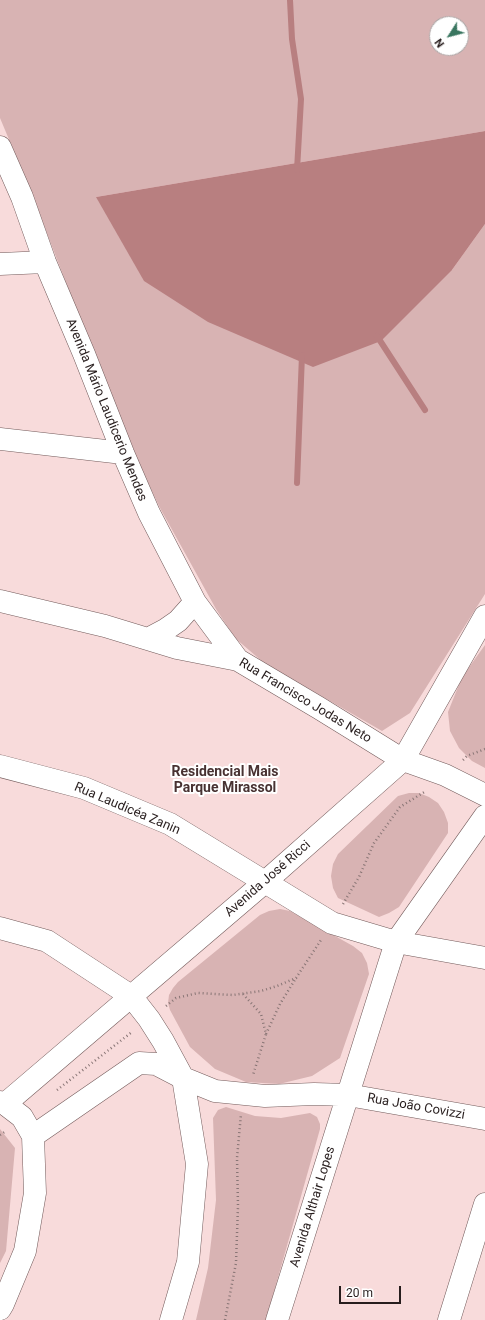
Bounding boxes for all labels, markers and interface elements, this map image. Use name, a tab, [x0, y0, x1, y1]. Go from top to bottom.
north arrow	[429, 16, 469, 56]
text: N	[432, 36, 447, 50]
street label: Avenida Mário Laudicerio Mendes	[62, 316, 150, 504]
street label: Rua Francisco Jodas Neto	[236, 655, 374, 747]
district label: Residencial Mais Parque Mirassol	[171, 764, 279, 796]
street label: Rua Laudicéa Zanin	[72, 780, 182, 838]
street label: Avenida José Ricci	[222, 837, 314, 921]
street label: Rua João Covizzi	[366, 1091, 466, 1123]
street label: Avenida Althair Lopes	[287, 1145, 339, 1269]
scale bar	[341, 1278, 403, 1304]
text: 20 m	[346, 1286, 373, 1300]

